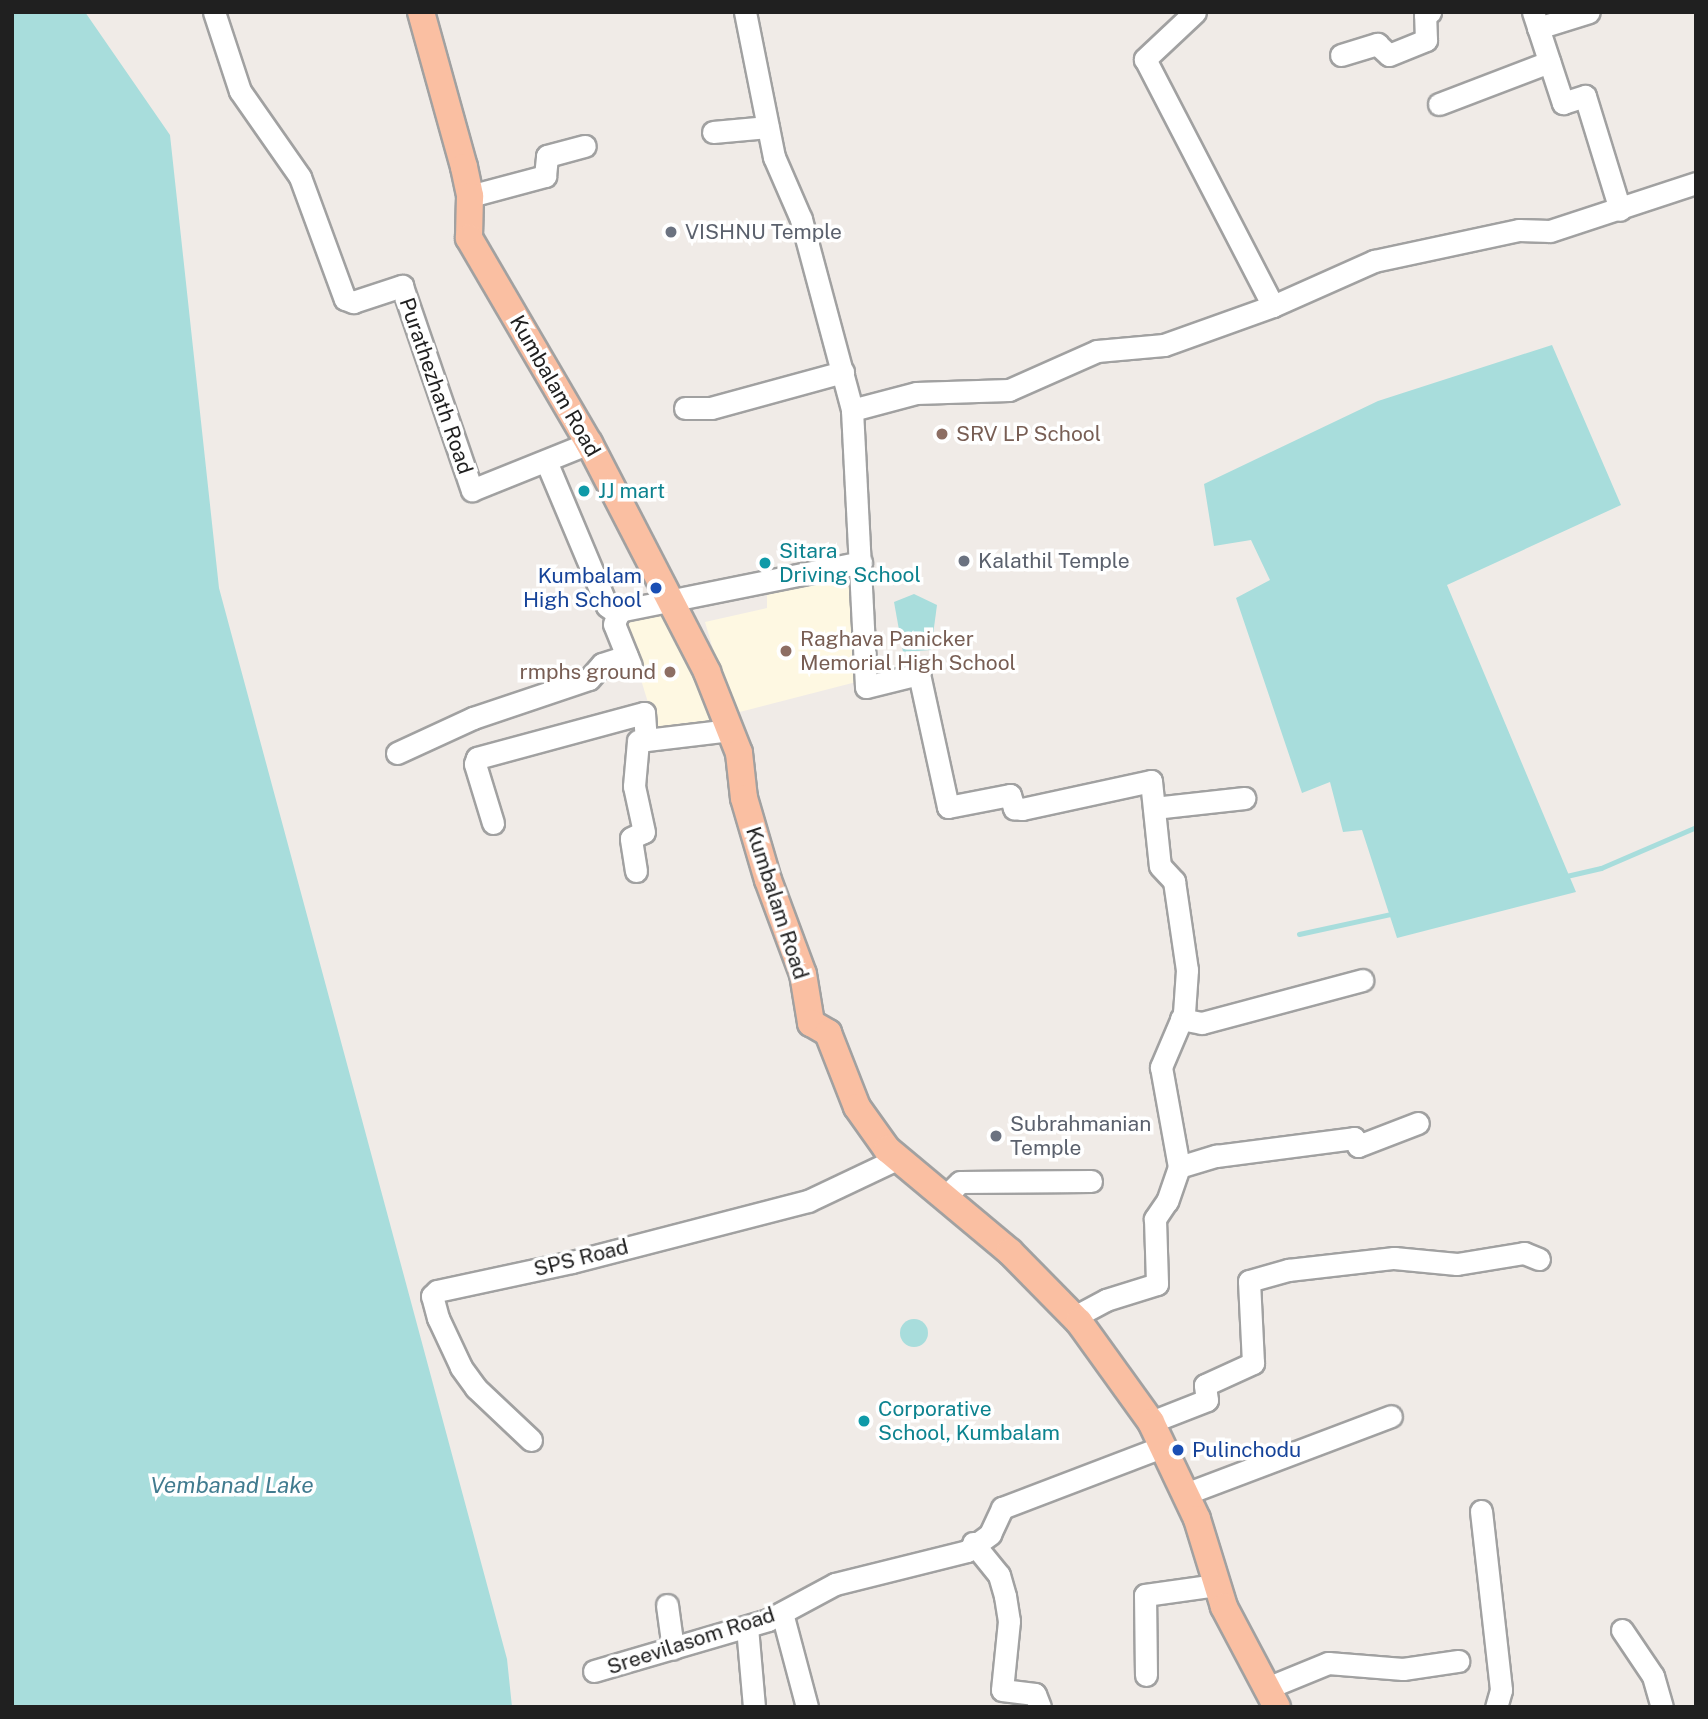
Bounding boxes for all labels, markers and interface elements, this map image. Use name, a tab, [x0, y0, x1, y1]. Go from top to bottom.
place label: VISHNU Temple	[685, 219, 842, 245]
marker: VISHNU Temple	[663, 224, 679, 240]
street label: Purathezhath Road	[394, 294, 478, 478]
street label: Kumbalam Road	[504, 311, 606, 461]
place label: SRV LP School	[956, 421, 1101, 447]
marker: SRV LP School	[934, 426, 950, 442]
place label: JJ mart	[598, 478, 665, 504]
marker: JJ mart	[576, 483, 592, 499]
place label: Sitara Driving School	[779, 538, 921, 588]
place label: Kalathil Temple	[978, 548, 1130, 574]
marker: Kalathil Temple	[956, 553, 972, 569]
marker: Sitara Driving School	[757, 555, 773, 571]
place label: Kumbalam High School	[523, 563, 642, 613]
marker: Kumbalam High School	[648, 580, 664, 596]
place label: Raghava Panicker Memorial High School	[800, 626, 1016, 676]
marker: Raghava Panicker Memorial High School	[778, 643, 794, 659]
place label: rmphs ground	[519, 659, 656, 685]
marker: rmphs ground	[662, 664, 678, 680]
street label: Kumbalam Road	[740, 823, 814, 983]
place label: Subrahmanian Temple	[1010, 1111, 1151, 1161]
marker: Subrahmanian Temple	[988, 1128, 1004, 1144]
street label: SPS Road	[531, 1234, 631, 1282]
place label: Corporative School, Kumbalam	[878, 1396, 1060, 1446]
marker: Corporative School, Kumbalam	[856, 1413, 872, 1429]
place label: Pulinchodu	[1192, 1437, 1301, 1463]
marker: Pulinchodu	[1170, 1442, 1186, 1458]
water label: Vembanad Lake	[150, 1471, 314, 1499]
street label: Sreevilasom Road	[604, 1602, 778, 1680]

